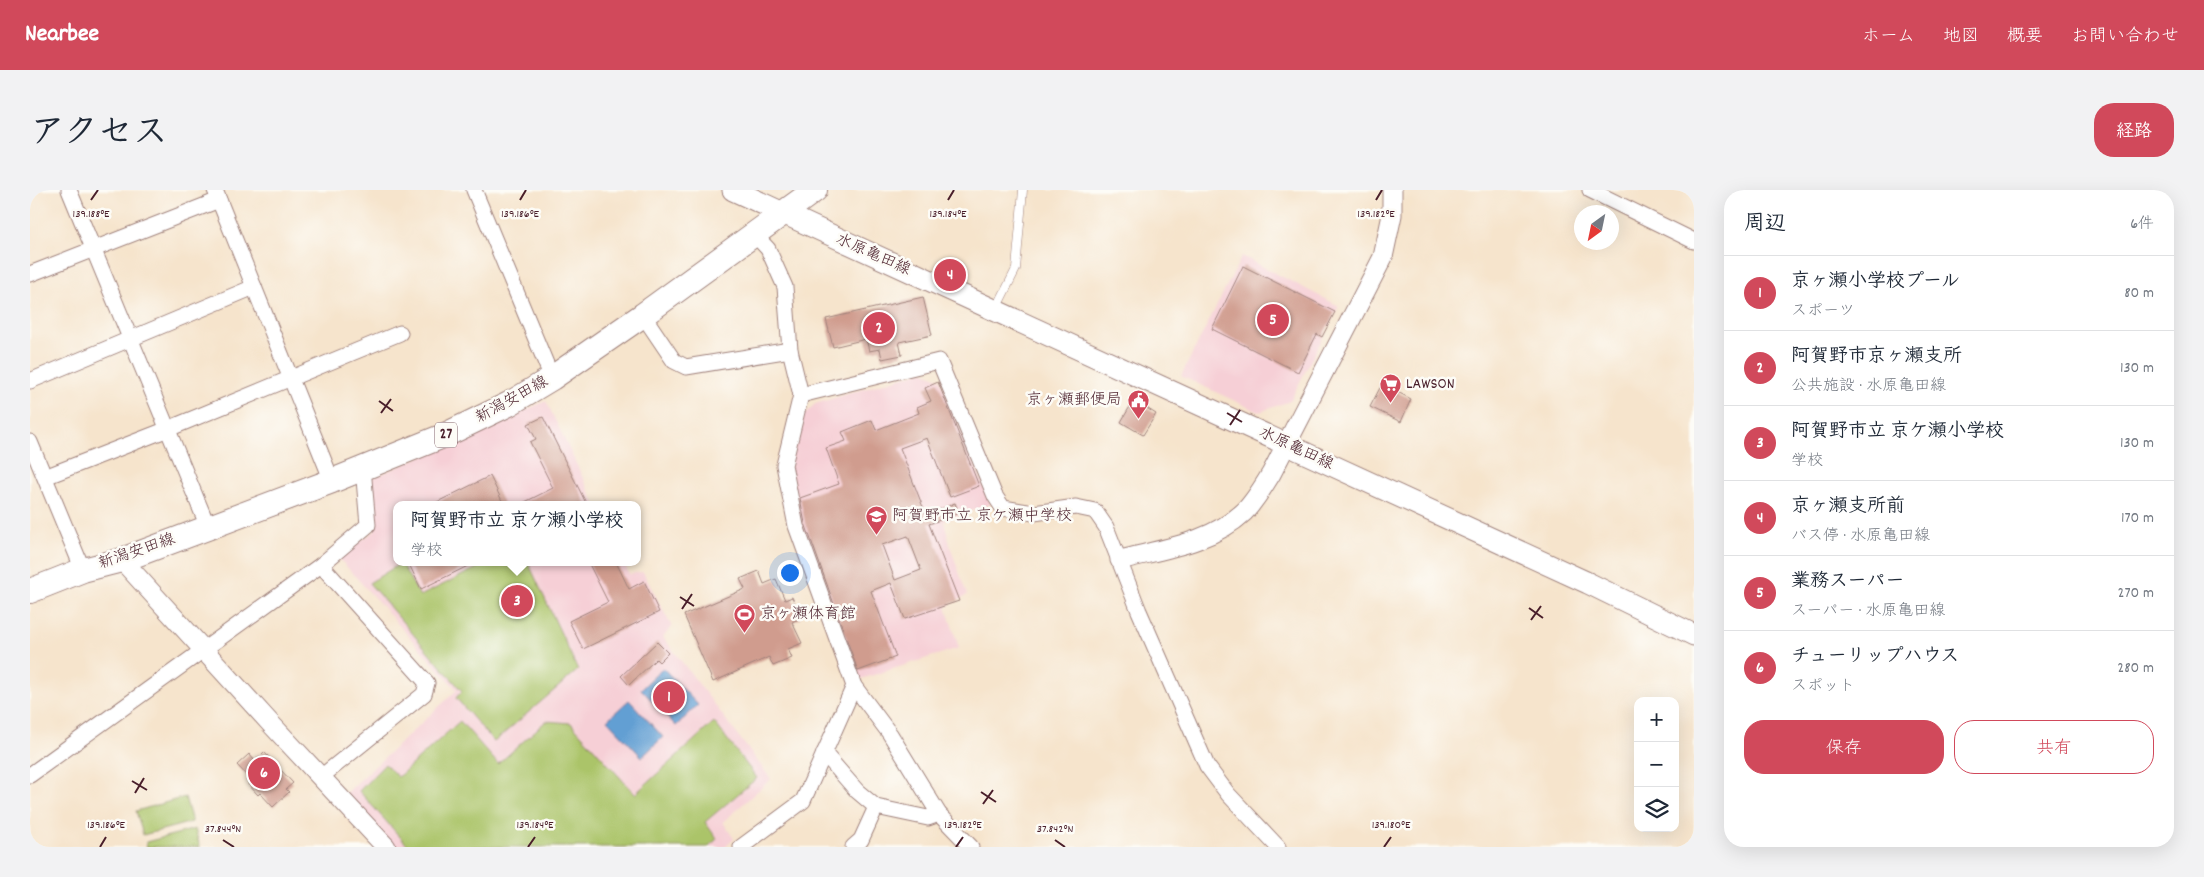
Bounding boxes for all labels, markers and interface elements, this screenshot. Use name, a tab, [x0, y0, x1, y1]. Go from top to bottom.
text: Nearbee	[25, 18, 99, 52]
text: ホーム	[1862, 25, 1915, 50]
text: 地図	[1943, 25, 1979, 50]
text: 概要	[2007, 25, 2043, 50]
text: お問い合わせ	[2071, 25, 2179, 50]
button: 経路	[2094, 103, 2174, 157]
text: アクセス	[30, 110, 168, 160]
north arrow	[1574, 205, 1619, 250]
text: 139.188°E	[73, 206, 110, 223]
text: 139.186°E	[501, 206, 540, 223]
text: 139.184°E	[929, 206, 967, 223]
text: 139.182°E	[1357, 206, 1395, 223]
text: 周辺	[1744, 210, 1786, 240]
text: 6件	[2130, 213, 2154, 236]
street label: 水原亀田線	[832, 228, 914, 282]
pin: 4	[934, 256, 966, 294]
text: 京ヶ瀬小学校プール	[1791, 269, 1960, 296]
text: 1	[1758, 282, 1762, 305]
text: 80 m	[2124, 282, 2154, 305]
text: スポーツ	[1791, 300, 1855, 323]
pin: 5	[1257, 301, 1289, 339]
pin: 2	[863, 309, 895, 347]
text: 阿賀野市京ヶ瀬支所	[1791, 344, 1962, 371]
text: 2	[1757, 357, 1764, 380]
text: 130 m	[2120, 357, 2154, 380]
street label: 新潟安田線	[471, 371, 553, 429]
supermarket icon: LAWSON	[1378, 372, 1402, 403]
place label: LAWSON	[1406, 373, 1455, 396]
text: 公共施設 · 水原亀田線	[1791, 375, 1946, 398]
public building icon: 京ヶ瀬郵便局	[1126, 388, 1150, 419]
place label: 京ヶ瀬郵便局	[1026, 389, 1122, 412]
text: 阿賀野市立 京ケ瀬小学校	[1791, 419, 2004, 446]
road number: 27	[435, 422, 457, 448]
street label: 水原亀田線	[1255, 422, 1337, 476]
text: 3	[1756, 432, 1764, 455]
text: 130 m	[2120, 432, 2154, 455]
text: 学校	[1791, 450, 1823, 473]
text: 京ヶ瀬支所前	[1791, 494, 1905, 521]
popup	[393, 501, 641, 566]
school or university icon: 阿賀野市立 京ケ瀬中学校	[864, 504, 888, 535]
place label: 阿賀野市立 京ケ瀬中学校	[892, 505, 1072, 528]
text: 4	[1757, 507, 1763, 530]
text: 170 m	[2121, 507, 2154, 530]
text: 阿賀野市立 京ケ瀬小学校	[410, 509, 624, 536]
text: バス停 · 水原亀田線	[1791, 525, 1930, 548]
street label: 新潟安田線	[95, 528, 179, 576]
text: 学校	[410, 540, 442, 563]
your location	[777, 560, 803, 586]
text: 業務スーパー	[1791, 569, 1904, 596]
pin: 3	[501, 582, 533, 620]
text: 5	[1756, 582, 1764, 605]
text: 270 m	[2118, 582, 2154, 605]
text: スーパー · 水原亀田線	[1791, 600, 1945, 623]
sports icon: 京ヶ瀬体育館	[732, 602, 756, 633]
place label: 京ヶ瀬体育館	[760, 603, 856, 626]
text: チューリップハウス	[1791, 644, 1959, 671]
text: 6	[1756, 657, 1764, 680]
text: 280 m	[2117, 657, 2154, 680]
text: スポット	[1791, 675, 1855, 698]
pin: 1	[653, 678, 685, 716]
map controls	[1634, 697, 1679, 832]
button: +	[1634, 697, 1679, 742]
button: 保存	[1744, 720, 1944, 774]
button: 共有	[1954, 720, 2154, 774]
button: −	[1634, 742, 1679, 787]
pin: 6	[248, 754, 280, 792]
button: layers	[1634, 787, 1679, 832]
text: 139.186°E	[87, 817, 126, 834]
text: 139.184°E	[516, 817, 554, 834]
text: 139.182°E	[944, 817, 982, 834]
text: 139.180°E	[1372, 817, 1411, 834]
text: 37.844°N	[205, 821, 241, 838]
text: 37.842°N	[1037, 821, 1073, 838]

